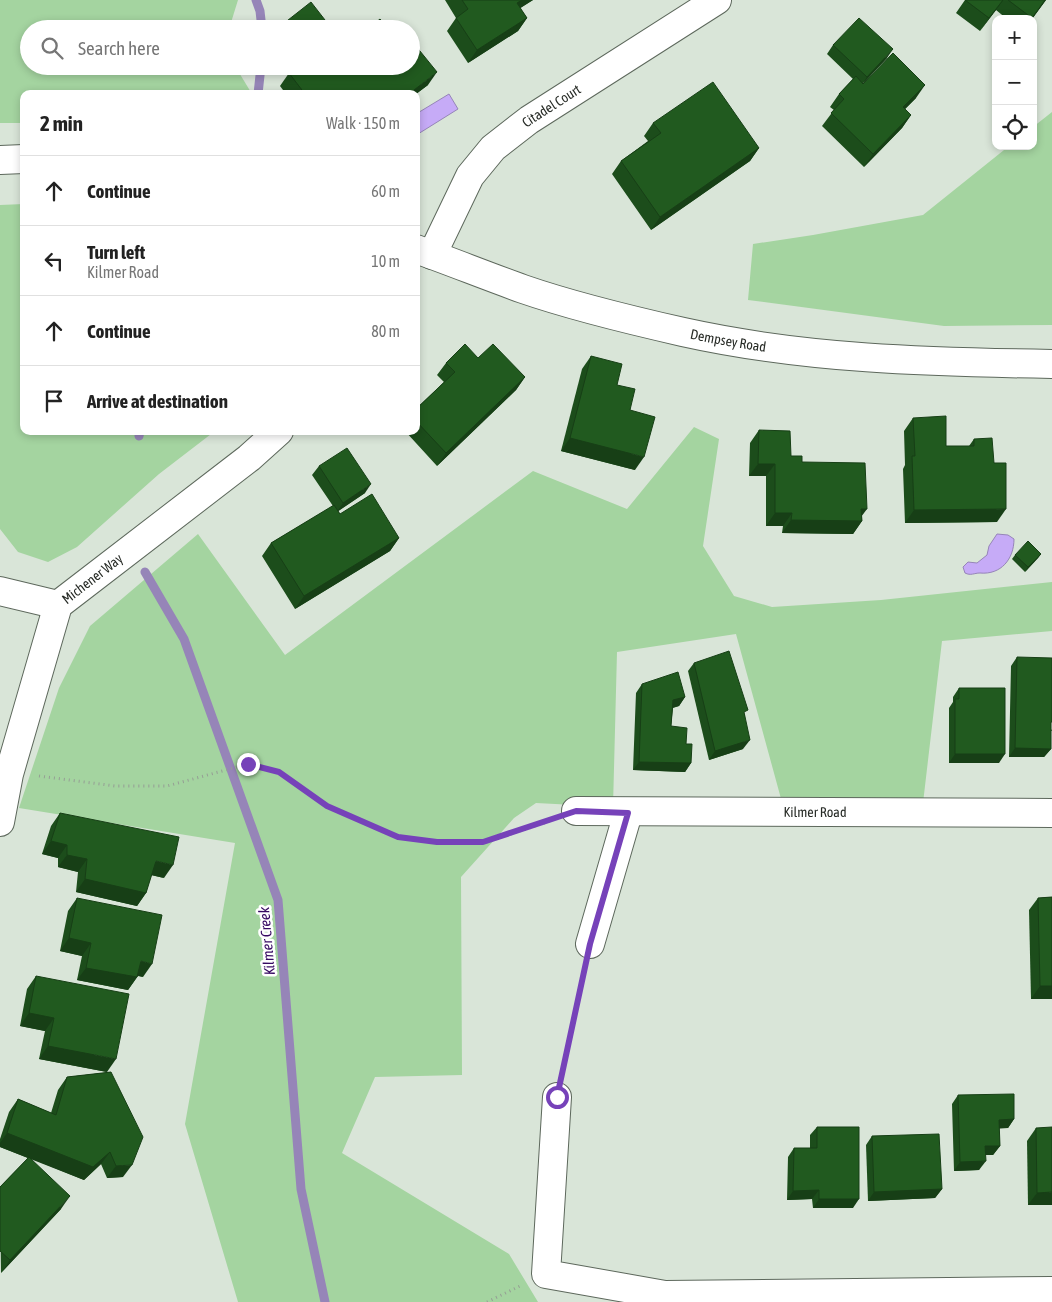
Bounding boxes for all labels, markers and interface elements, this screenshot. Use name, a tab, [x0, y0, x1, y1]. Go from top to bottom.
map controls	[992, 15, 1037, 150]
button: +	[992, 15, 1037, 60]
search box	[20, 20, 420, 75]
icon: search	[38, 34, 66, 62]
text: Search here	[78, 37, 160, 59]
button: −	[992, 60, 1037, 105]
street label: Citadel Court	[519, 81, 584, 130]
button: locate	[992, 105, 1037, 150]
text: 2 min	[40, 111, 83, 135]
text: Walk · 150 m	[326, 114, 400, 132]
icon: ahead	[40, 177, 68, 205]
text: Continue	[87, 180, 151, 202]
text: 60 m	[371, 182, 400, 200]
text: Turn left	[87, 241, 145, 263]
icon: left	[40, 247, 68, 275]
text: 10 m	[371, 252, 400, 270]
text: Kilmer Road	[87, 263, 159, 281]
icon: ahead	[40, 317, 68, 345]
text: Continue	[87, 320, 151, 342]
text: 80 m	[371, 322, 400, 340]
street label: Dempsey Road	[689, 326, 767, 355]
icon: arrive	[40, 387, 68, 415]
text: Arrive at destination	[87, 390, 228, 412]
street label: Michener Way	[59, 550, 126, 607]
route end	[237, 753, 260, 776]
street label: Kilmer Road	[783, 804, 847, 820]
water label: Kilmer Creek	[255, 906, 278, 976]
route start	[546, 1086, 569, 1109]

